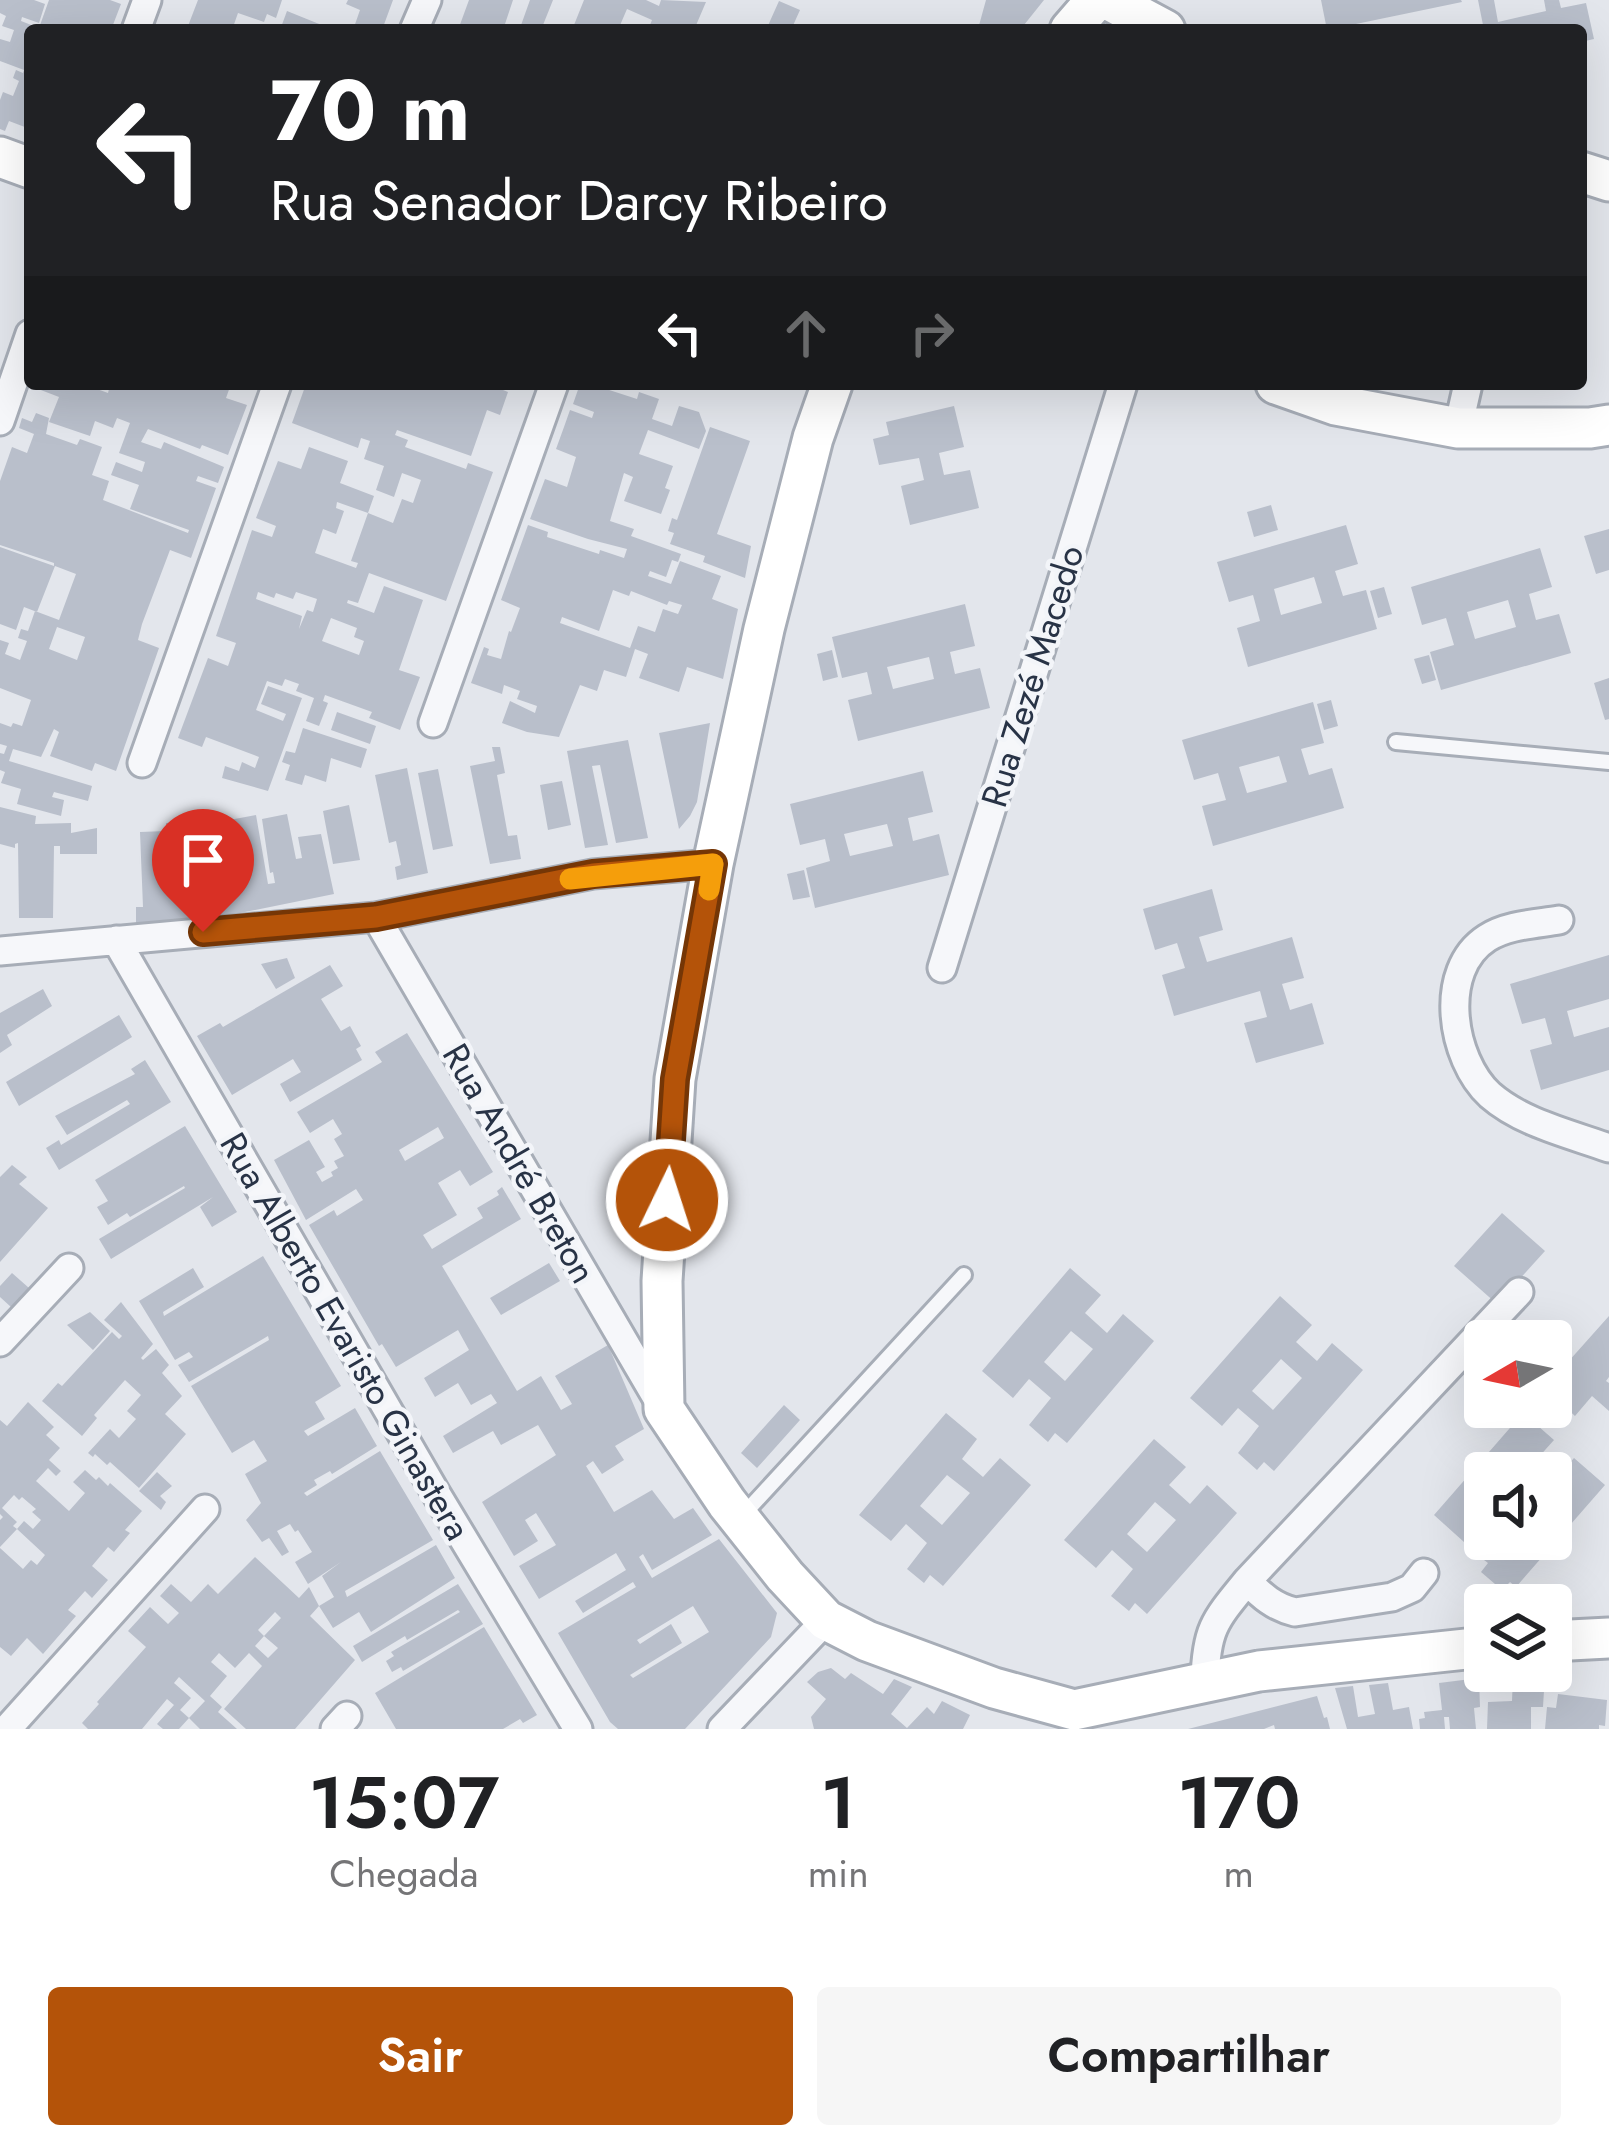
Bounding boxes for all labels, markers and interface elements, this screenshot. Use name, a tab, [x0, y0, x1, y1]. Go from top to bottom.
text: 70 m	[270, 50, 470, 172]
icon: left	[72, 72, 228, 228]
text: Rua Senador Darcy Ribeiro	[270, 162, 888, 240]
icon: left	[647, 300, 713, 366]
icon: ahead	[773, 300, 839, 366]
icon: right	[899, 300, 965, 366]
street label: Rua Zezé Macedo	[967, 539, 1097, 813]
pin	[152, 809, 254, 932]
icon: arrive	[170, 827, 236, 893]
street label: Rua André Breton	[430, 1033, 610, 1293]
street label: Rua Alberto Evaristo Ginastera	[208, 1123, 484, 1549]
position arrow	[604, 1137, 730, 1263]
north arrow	[1464, 1320, 1572, 1428]
map controls	[1464, 1320, 1572, 1692]
button: sound	[1464, 1452, 1572, 1560]
button: layers	[1464, 1584, 1572, 1692]
text: 15:07	[308, 1751, 499, 1855]
text: 1	[820, 1751, 856, 1855]
text: 170	[1177, 1751, 1301, 1855]
text: Chegada	[329, 1845, 478, 1902]
text: min	[808, 1845, 869, 1902]
text: m	[1224, 1845, 1254, 1902]
button: Sair	[48, 1987, 793, 2125]
button: Compartilhar	[817, 1987, 1561, 2125]

